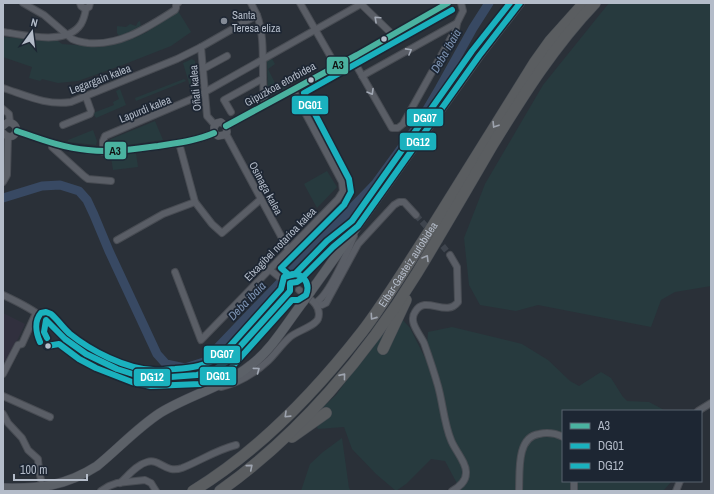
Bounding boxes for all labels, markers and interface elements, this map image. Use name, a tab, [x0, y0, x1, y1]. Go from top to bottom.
place label: Santa Teresa eliza	[232, 8, 281, 35]
north arrow	[12, 12, 52, 52]
text: N	[30, 15, 39, 30]
marker: Santa Teresa eliza	[219, 16, 229, 26]
one-way arrow	[374, 16, 382, 24]
water label: Deba ibaia	[427, 26, 465, 76]
unlabelled marker	[379, 34, 389, 44]
one-way arrow	[405, 48, 412, 55]
line badge: A3	[326, 56, 349, 75]
text: A3	[332, 58, 344, 72]
street label: Gipuzkoa etorbidea	[242, 59, 318, 109]
street label: Legargain kalea	[67, 61, 133, 97]
street label: Oñati kalea	[186, 64, 204, 112]
unlabelled marker	[306, 75, 316, 85]
one-way arrow	[367, 88, 374, 95]
street label: Lapurdi kalea	[117, 92, 173, 126]
line badge: DG01	[291, 95, 329, 115]
text: DG01	[298, 98, 322, 112]
line badge: DG07	[406, 108, 444, 127]
text: DG07	[413, 111, 437, 125]
one-way arrow	[492, 121, 500, 128]
line badge: DG12	[399, 132, 437, 151]
text: DG12	[406, 135, 430, 149]
line badge: A3	[104, 141, 127, 160]
text: A3	[109, 144, 121, 158]
street label: Osinaga kalea	[246, 159, 286, 217]
street label: Etxagibel notarioa kalea	[241, 204, 319, 284]
street label: Eibar-Gasteiz autobidea	[375, 219, 441, 310]
one-way arrow	[421, 255, 428, 262]
water label: Deba ibaia	[225, 278, 270, 324]
one-way arrow	[370, 313, 378, 320]
unlabelled marker	[43, 341, 53, 351]
line badge: DG07	[203, 345, 241, 364]
text: DG07	[210, 347, 234, 361]
line badge: DG01	[199, 366, 237, 386]
line badge: DG12	[133, 368, 171, 387]
one-way arrow	[252, 368, 259, 375]
text: DG01	[206, 369, 230, 383]
text: DG12	[140, 370, 164, 384]
one-way arrow	[338, 374, 345, 381]
one-way arrow	[284, 410, 292, 418]
legend	[562, 410, 702, 482]
text: A3	[597, 418, 610, 434]
text: DG01	[598, 438, 624, 454]
scale bar	[14, 456, 87, 482]
text: DG12	[598, 458, 624, 474]
text: 100 m	[20, 462, 47, 478]
one-way arrow	[246, 465, 253, 472]

